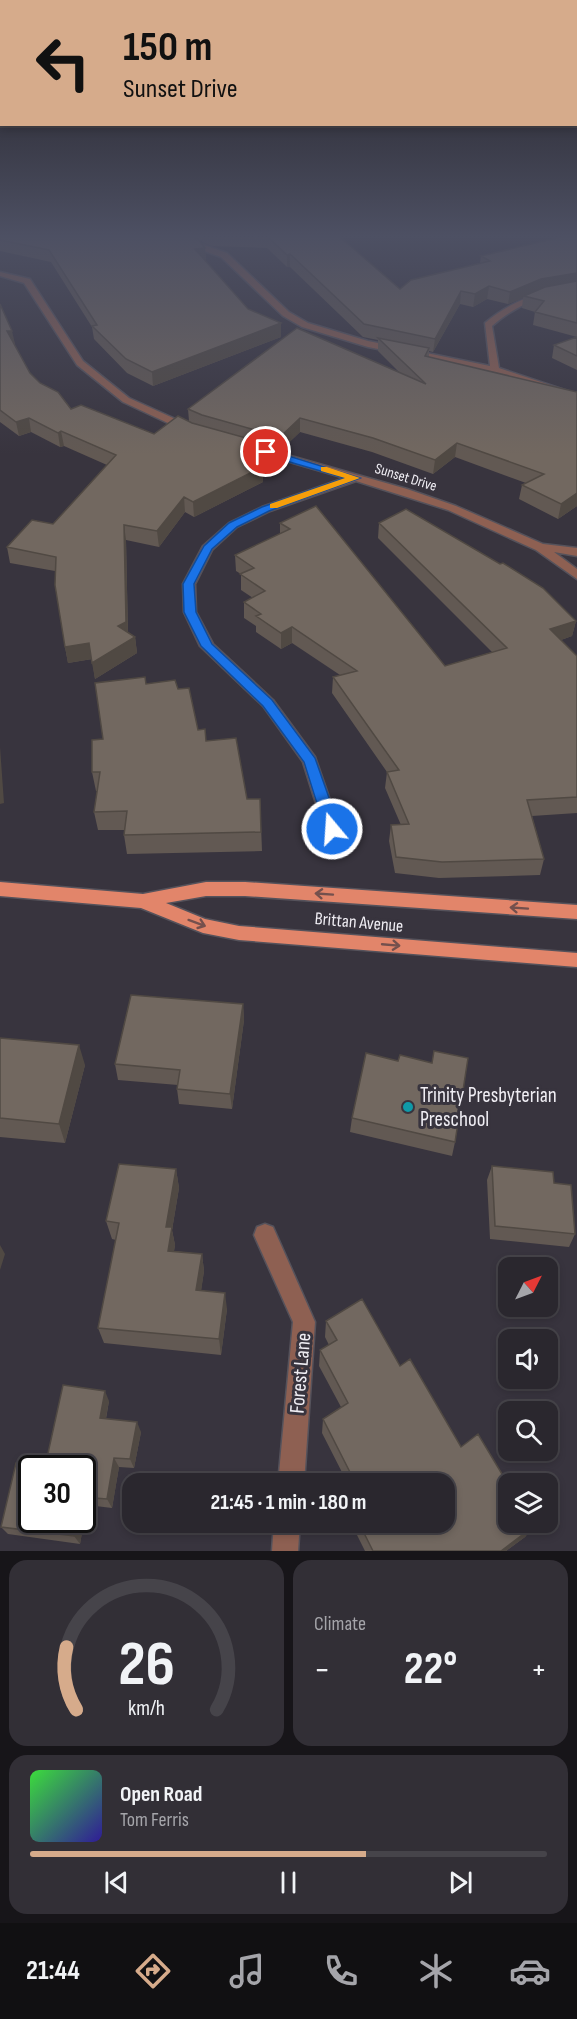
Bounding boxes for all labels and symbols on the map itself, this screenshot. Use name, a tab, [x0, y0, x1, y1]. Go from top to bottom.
pin	[240, 426, 291, 477]
street label: Sunset Drive	[373, 459, 439, 496]
position arrow	[300, 797, 364, 861]
one-way arrow	[315, 889, 335, 900]
one-way arrow	[509, 903, 529, 914]
street label: Brittan Avenue	[314, 908, 404, 937]
one-way arrow	[188, 918, 206, 929]
one-way arrow	[380, 940, 400, 951]
place label: Trinity Presbyterian Preschool	[420, 1083, 557, 1132]
marker: Trinity Presbyterian Preschool	[401, 1100, 415, 1114]
north arrow	[498, 1257, 558, 1317]
street label: Forest Lane	[285, 1332, 316, 1415]
speed limit sign: 30	[18, 1455, 96, 1533]

